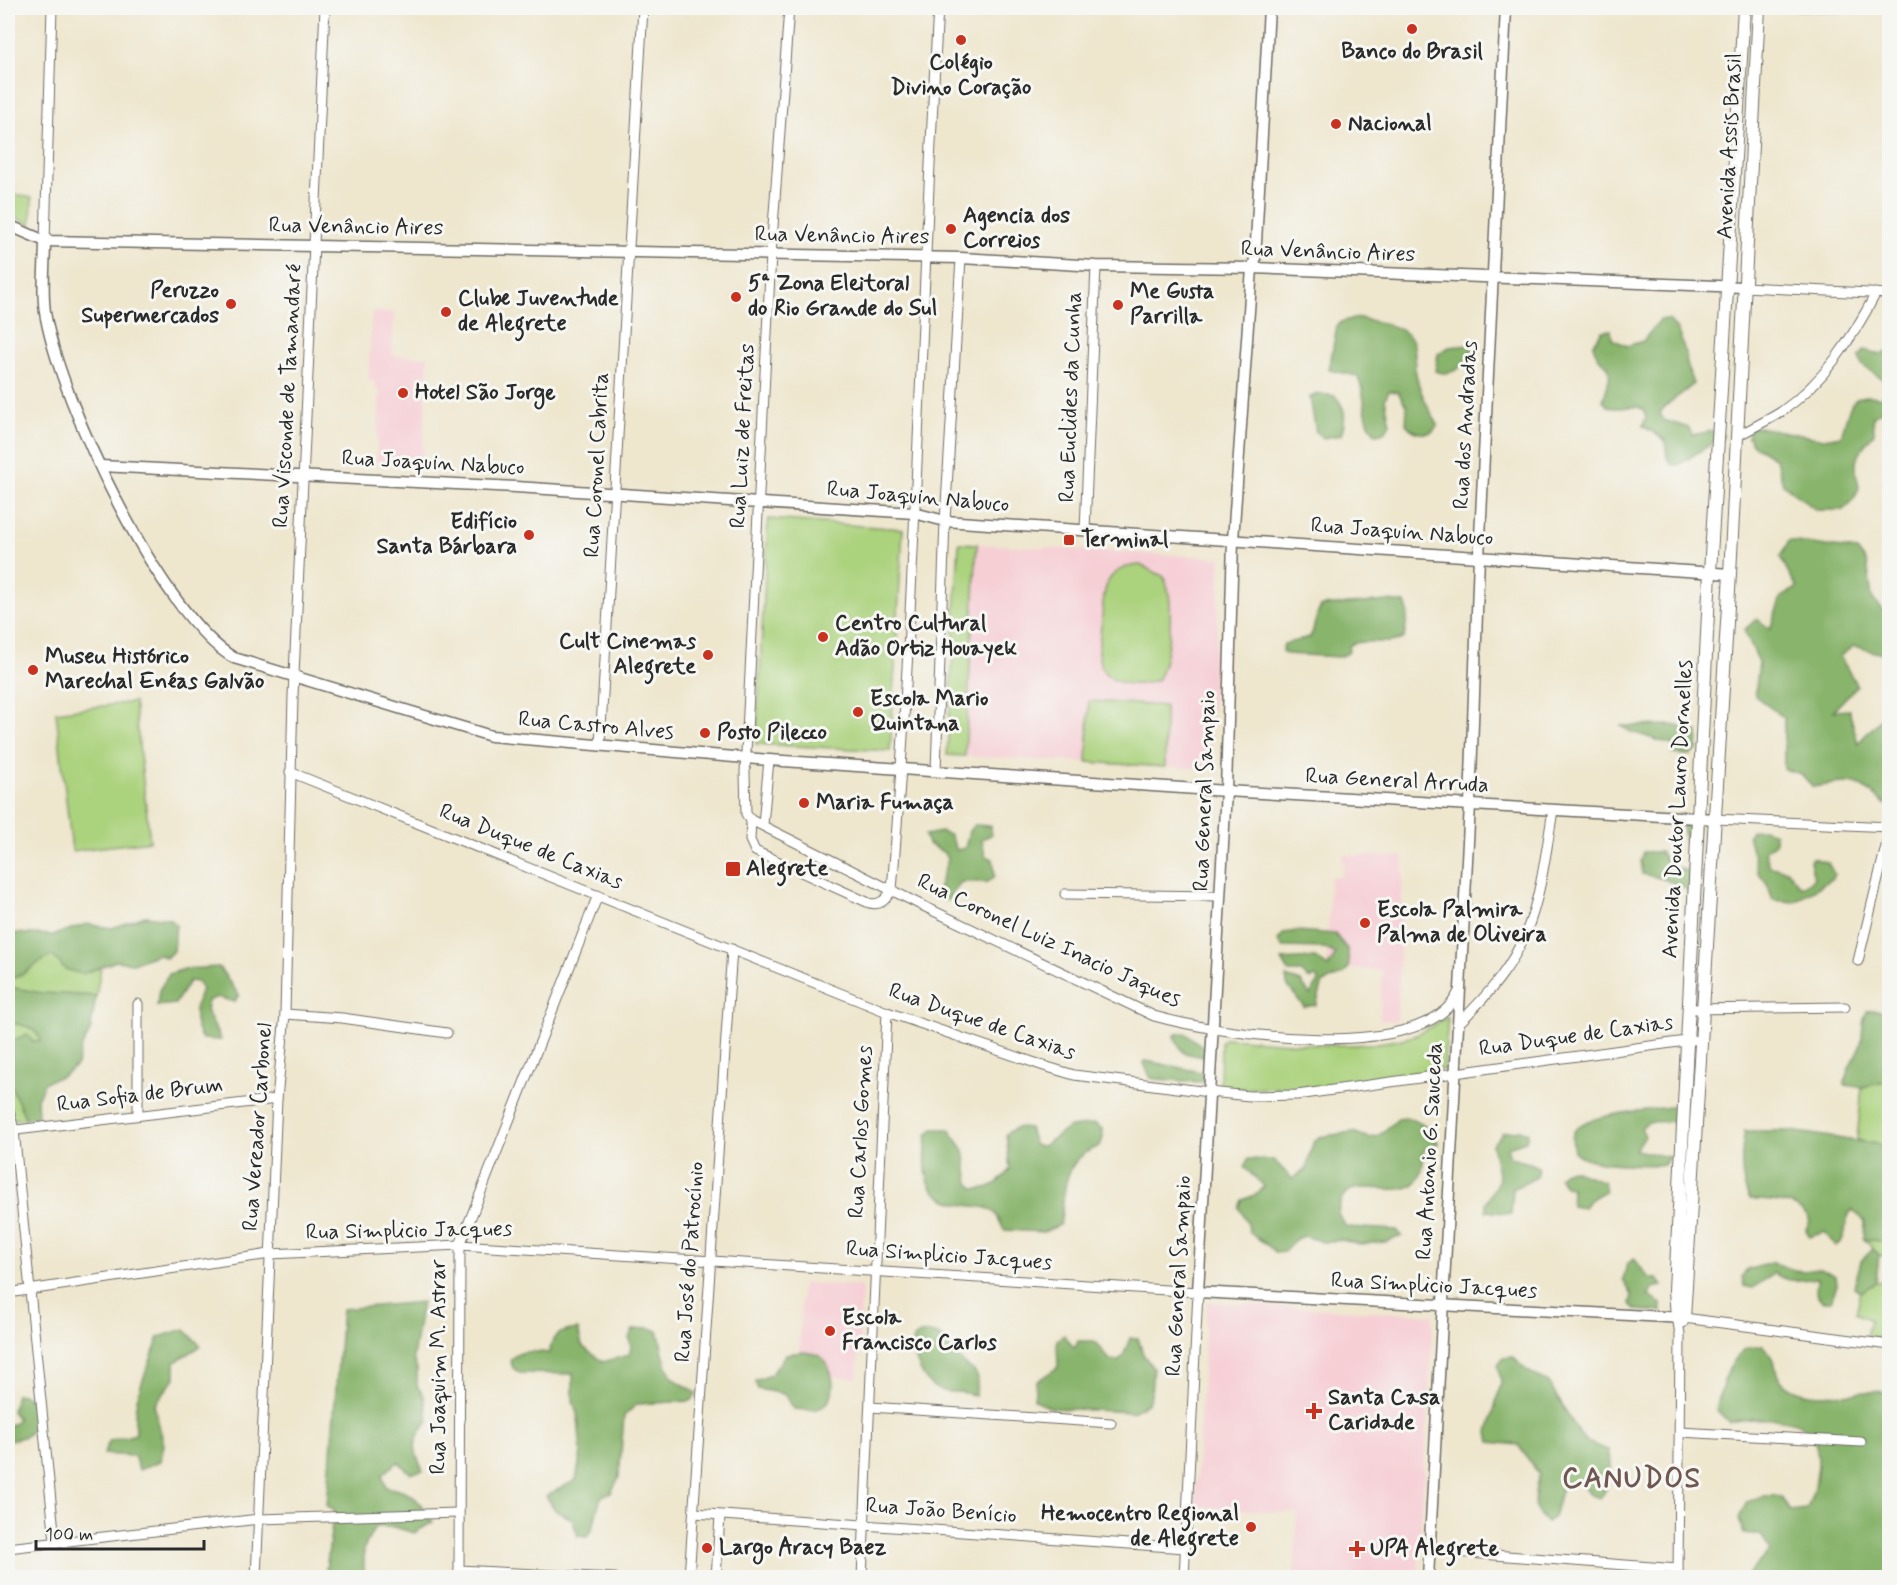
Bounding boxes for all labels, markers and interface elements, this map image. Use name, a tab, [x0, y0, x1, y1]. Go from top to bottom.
marker: Banco do Brasil	[1405, 22, 1419, 36]
marker: Colégio Divino Coração	[954, 33, 968, 47]
place label: Banco do Brasil	[1341, 38, 1484, 66]
place label: Colégio Divino Coração	[891, 49, 1031, 102]
street label: Avenida Assis Brasil	[1711, 52, 1749, 240]
place label: Nacional	[1348, 110, 1432, 138]
marker: Nacional	[1329, 117, 1343, 131]
place label: Agencia dos Correios	[963, 202, 1070, 255]
street label: Rua Venâncio Aires	[268, 211, 444, 243]
street label: Rua Venâncio Aires	[754, 220, 930, 252]
marker: Agencia dos Correios	[944, 222, 958, 236]
street label: Rua Venâncio Aires	[1240, 235, 1416, 269]
street label: Rua Visconde de Tamandaré	[267, 263, 309, 529]
place label: 5ª Zona Eleitoral do Rio Grande do Sul	[748, 270, 937, 323]
place label: Peruzzo Supermercados	[81, 277, 220, 330]
place label: Me Gusta Parrilla	[1130, 278, 1214, 331]
place label: Clube Juventude de Alegrete	[458, 285, 619, 342]
marker: 5ª Zona Eleitoral do Rio Grande do Sul	[729, 290, 743, 304]
street label: Rua Euclides da Cunha	[1053, 291, 1089, 503]
marker: Peruzzo Supermercados	[224, 297, 238, 311]
marker: Me Gusta Parrilla	[1111, 298, 1125, 312]
marker: Clube Juventude de Alegrete	[439, 305, 453, 319]
street label: Rua dos Andradas	[1448, 340, 1484, 510]
street label: Rua Luiz de Freitas	[724, 343, 762, 529]
street label: Rua Coronel Cabrita	[578, 372, 616, 558]
place label: Hotel São Jorge	[415, 379, 556, 410]
marker: Hotel São Jorge	[396, 386, 410, 400]
street label: Rua Joaquin Nabuco	[341, 444, 525, 482]
street label: Rua Joaquin Nabuco	[826, 475, 1010, 519]
place label: Edifício Santa Bárbara	[376, 508, 517, 561]
street label: Rua Joaquin Nabuco	[1310, 512, 1494, 552]
place label: Terminal	[1081, 526, 1169, 554]
marker: Edifício Santa Bárbara	[522, 528, 536, 542]
marker: Terminal	[1062, 533, 1076, 547]
place label: Centro Cultural Adão Ortiz Houayek	[835, 610, 1017, 664]
place label: Cult Cinemas Alegrete	[559, 628, 696, 685]
marker: Centro Cultural Adão Ortiz Houayek	[816, 630, 830, 644]
place label: Museu Histórico Marechal Enéas Galvão	[45, 643, 264, 696]
marker: Cult Cinemas Alegrete	[701, 648, 715, 662]
street label: Avenida Doutor Lauro Dornelles	[1656, 659, 1700, 959]
marker: Museu Histórico Marechal Enéas Galvão	[26, 663, 40, 677]
place label: Escola Mario Quintana	[870, 685, 989, 738]
street label: Rua General Sampaio	[1187, 690, 1223, 892]
street label: Rua Castro Alves	[517, 705, 675, 747]
marker: Escola Mario Quintana	[851, 705, 865, 719]
place label: Posto Pilecco	[717, 719, 827, 747]
marker: Posto Pilecco	[698, 726, 712, 740]
street label: Rua General Arruda	[1305, 762, 1489, 800]
place label: Maria Fumaça	[816, 789, 954, 817]
marker: Maria Fumaça	[797, 796, 811, 810]
street label: Rua Duque de Caxias	[435, 797, 627, 897]
place label: Alegrete	[746, 855, 829, 887]
marker: Alegrete	[724, 860, 742, 878]
street label: Rua Coronel Luiz Inacio Jaques	[913, 867, 1186, 1015]
place label: Escola Palmira Palma de Oliveira	[1377, 896, 1547, 949]
marker: Escola Palmira Palma de Oliveira	[1358, 916, 1372, 930]
street label: Rua Duque de Caxias	[885, 977, 1079, 1067]
street label: Rua Duque de Caxias	[1477, 1008, 1675, 1063]
street label: Rua Vereador Carbonel	[237, 1022, 279, 1232]
street label: Rua Antonio G. Sauceda	[1410, 1041, 1450, 1261]
street label: Rua Carlos Gomes	[842, 1044, 880, 1219]
street label: Rua Sofia de Brum	[55, 1071, 225, 1119]
street label: Rua José do Patrocínio	[669, 1161, 711, 1363]
street label: Rua General Sampaio	[1160, 1175, 1198, 1377]
street label: Rua Simplicio Jacques	[305, 1215, 513, 1247]
street label: Rua Simplicio Jacques	[845, 1235, 1053, 1277]
street label: Rua Joaquim M. Astrar	[425, 1259, 453, 1475]
street label: Rua Simplicio Jacques	[1330, 1267, 1538, 1305]
place label: Escola Francisco Carlos	[842, 1304, 997, 1357]
marker: Escola Francisco Carlos	[823, 1324, 837, 1338]
place label: Santa Casa Caridade	[1328, 1384, 1440, 1437]
marker: Santa Casa Caridade	[1305, 1402, 1323, 1420]
district label: CANUDOS	[1562, 1461, 1702, 1498]
street label: Rua João Benício	[865, 1492, 1018, 1530]
place label: Hemocentro Regional de Alegrete	[1041, 1500, 1239, 1557]
scale bar	[36, 1513, 204, 1551]
marker: Hemocentro Regional de Alegrete	[1244, 1520, 1258, 1534]
text: 100 m	[45, 1523, 93, 1547]
place label: Largo Aracy Baez	[719, 1534, 886, 1565]
place label: UPA Alegrete	[1370, 1535, 1500, 1567]
marker: UPA Alegrete	[1348, 1540, 1366, 1558]
marker: Largo Aracy Baez	[700, 1541, 714, 1555]

